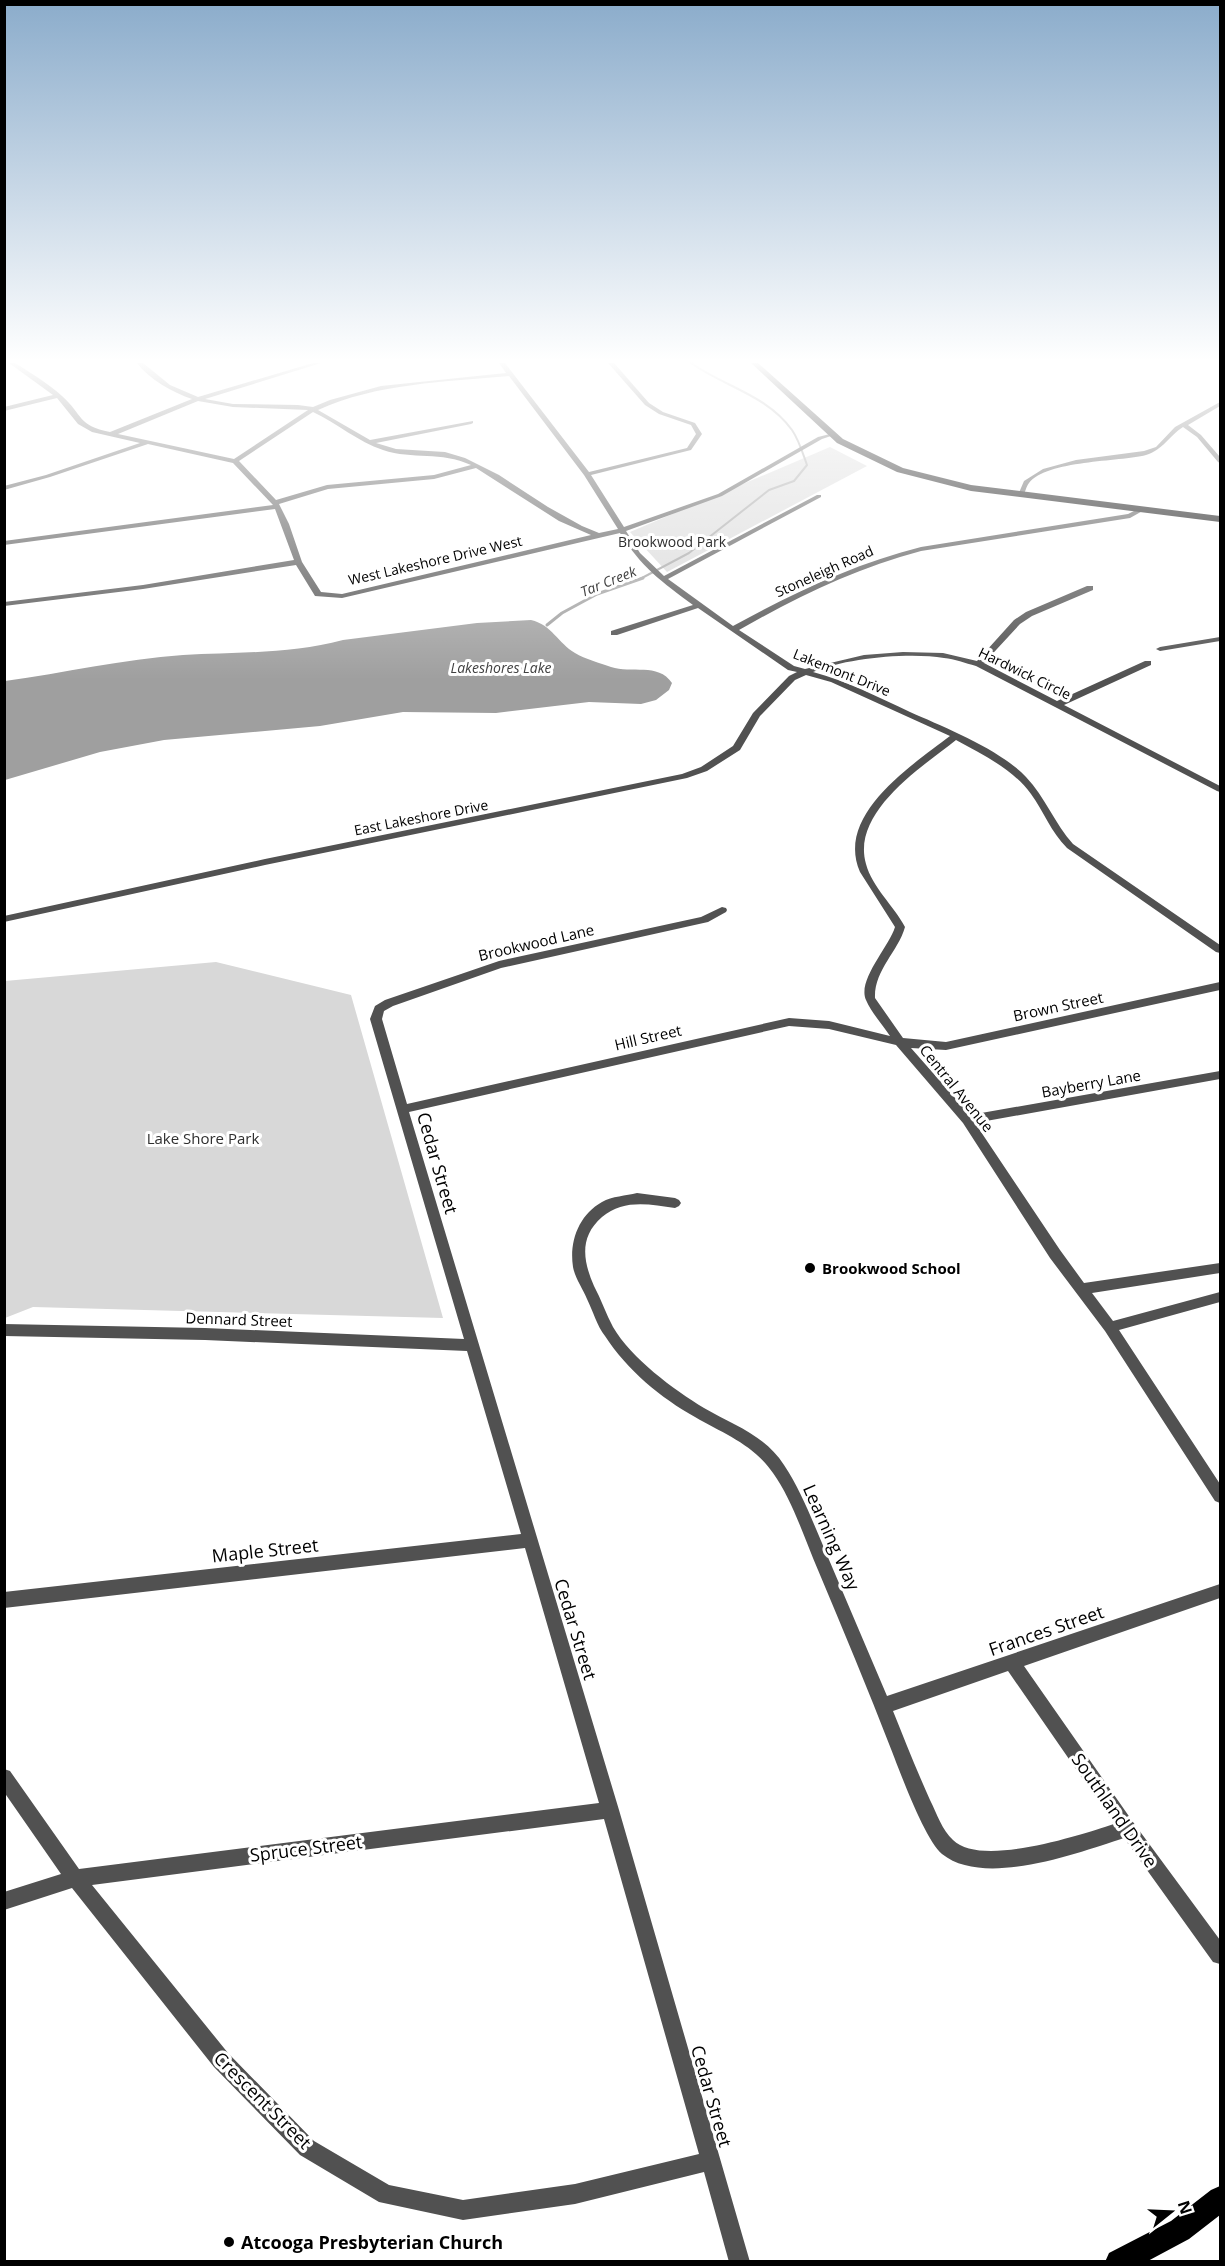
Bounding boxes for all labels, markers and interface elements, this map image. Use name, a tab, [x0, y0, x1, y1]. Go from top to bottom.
street label: West Lakeshore Drive West	[346, 531, 524, 589]
park label: Brookwood Park	[618, 532, 727, 551]
street label: Stoneleigh Road	[772, 541, 876, 601]
water label: Tar Creek	[577, 561, 640, 601]
street label: Hardwick Circle	[976, 642, 1075, 704]
street label: Lakemont Drive	[791, 644, 894, 700]
water label: Lakeshores Lake	[450, 658, 552, 677]
street label: East Lakeshore Drive	[352, 795, 490, 839]
street label: Brookwood Lane	[476, 919, 596, 965]
street label: Brown Street	[1011, 987, 1105, 1025]
street label: Hill Street	[613, 1020, 683, 1054]
street label: Central Avenue	[916, 1040, 998, 1136]
street label: Bayberry Lane	[1040, 1064, 1142, 1102]
street label: Cedar Street	[412, 1109, 464, 1217]
park label: Lake Shore Park	[147, 1128, 259, 1148]
place label: Brookwood School	[822, 1258, 961, 1278]
marker: Brookwood School	[803, 1261, 817, 1275]
street label: Dennard Street	[185, 1307, 293, 1331]
street label: Learning Way	[798, 1480, 866, 1595]
street label: Maple Street	[211, 1532, 319, 1568]
street label: Cedar Street	[549, 1575, 603, 1683]
street label: Frances Street	[985, 1599, 1107, 1661]
street label: Southland Drive	[1067, 1748, 1163, 1872]
street label: Spruce Street	[248, 1829, 364, 1867]
street label: Cedar Street	[686, 2042, 738, 2150]
street label: Crescent Street	[209, 2046, 317, 2154]
north arrow	[1141, 2182, 1201, 2242]
text: N	[1173, 2198, 1198, 2217]
place label: Atcooga Presbyterian Church	[241, 2230, 503, 2254]
marker: Atcooga Presbyterian Church	[222, 2235, 236, 2249]

